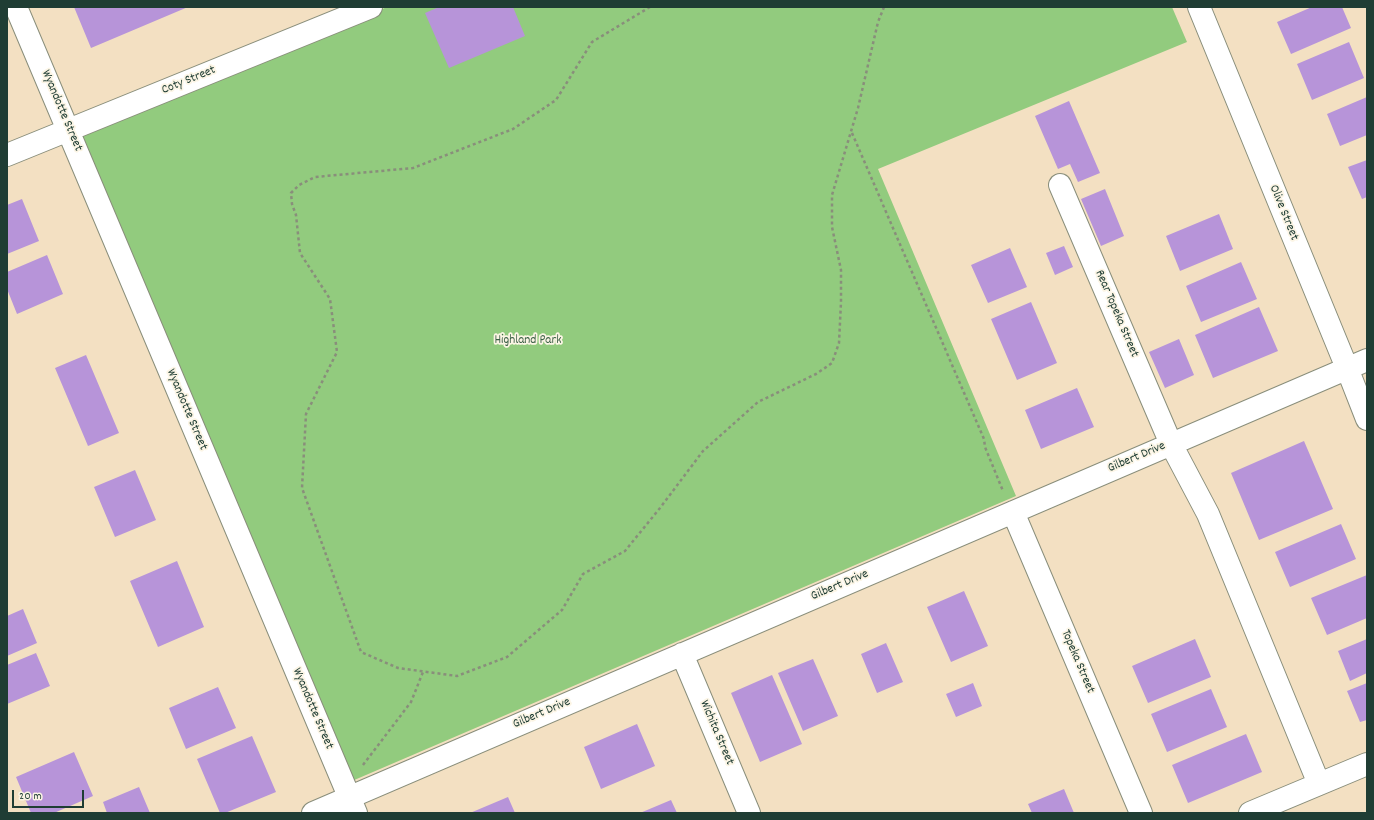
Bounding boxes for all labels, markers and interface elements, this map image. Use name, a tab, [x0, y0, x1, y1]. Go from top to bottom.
street label: Coty Street	[160, 63, 218, 99]
street label: Wyandotte Street	[37, 68, 85, 154]
street label: Olive Street	[1265, 183, 1301, 243]
street label: Rear Topeka Street	[1091, 268, 1141, 360]
park label: Highland Park	[494, 333, 562, 349]
street label: Wyandotte Street	[162, 367, 210, 453]
street label: Gilbert Drive	[1106, 439, 1168, 477]
street label: Gilbert Drive	[809, 567, 871, 605]
street label: Topeka Street	[1057, 628, 1097, 696]
street label: Wyandotte Street	[288, 666, 336, 752]
street label: Gilbert Drive	[511, 695, 573, 733]
street label: Wichita Street	[695, 698, 737, 768]
scale bar	[14, 782, 86, 808]
text: 20 m	[19, 788, 42, 805]

